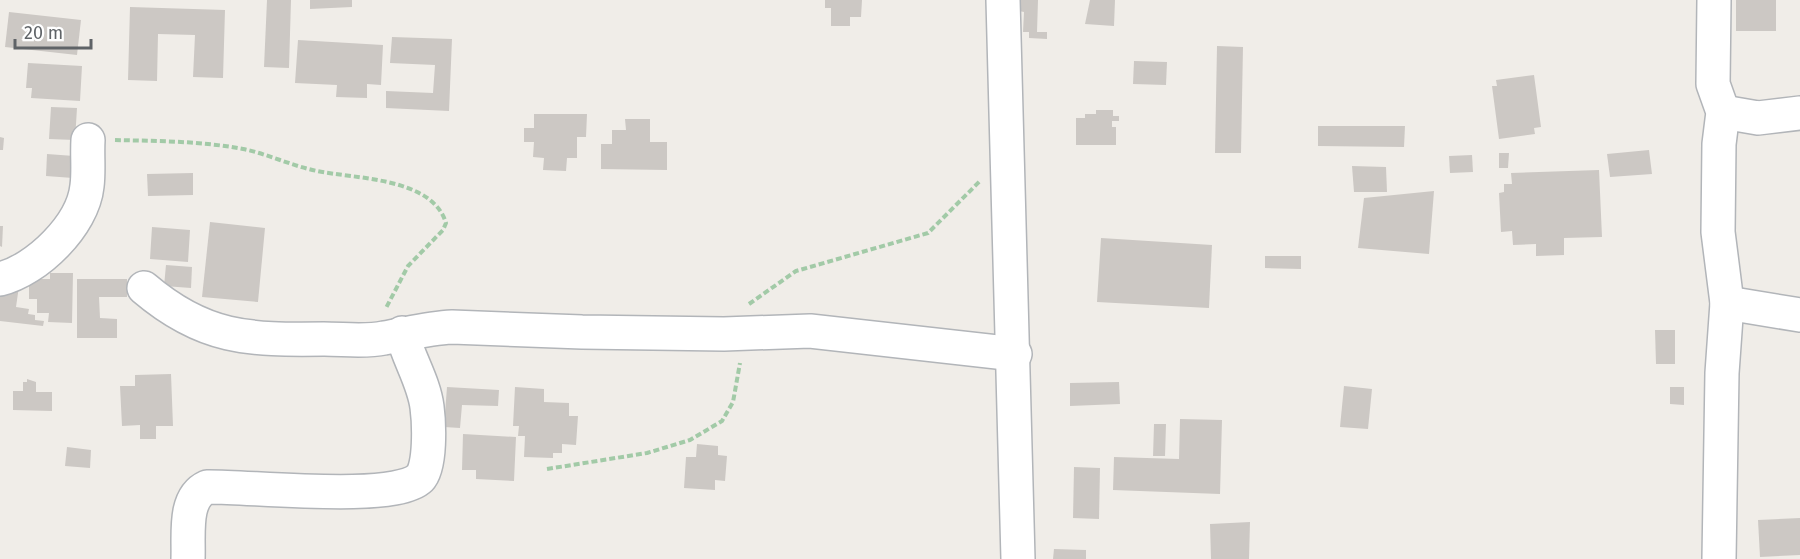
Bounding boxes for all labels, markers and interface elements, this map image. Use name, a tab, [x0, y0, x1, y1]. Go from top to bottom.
scale bar	[15, 12, 92, 50]
text: 20 m	[24, 22, 63, 44]

